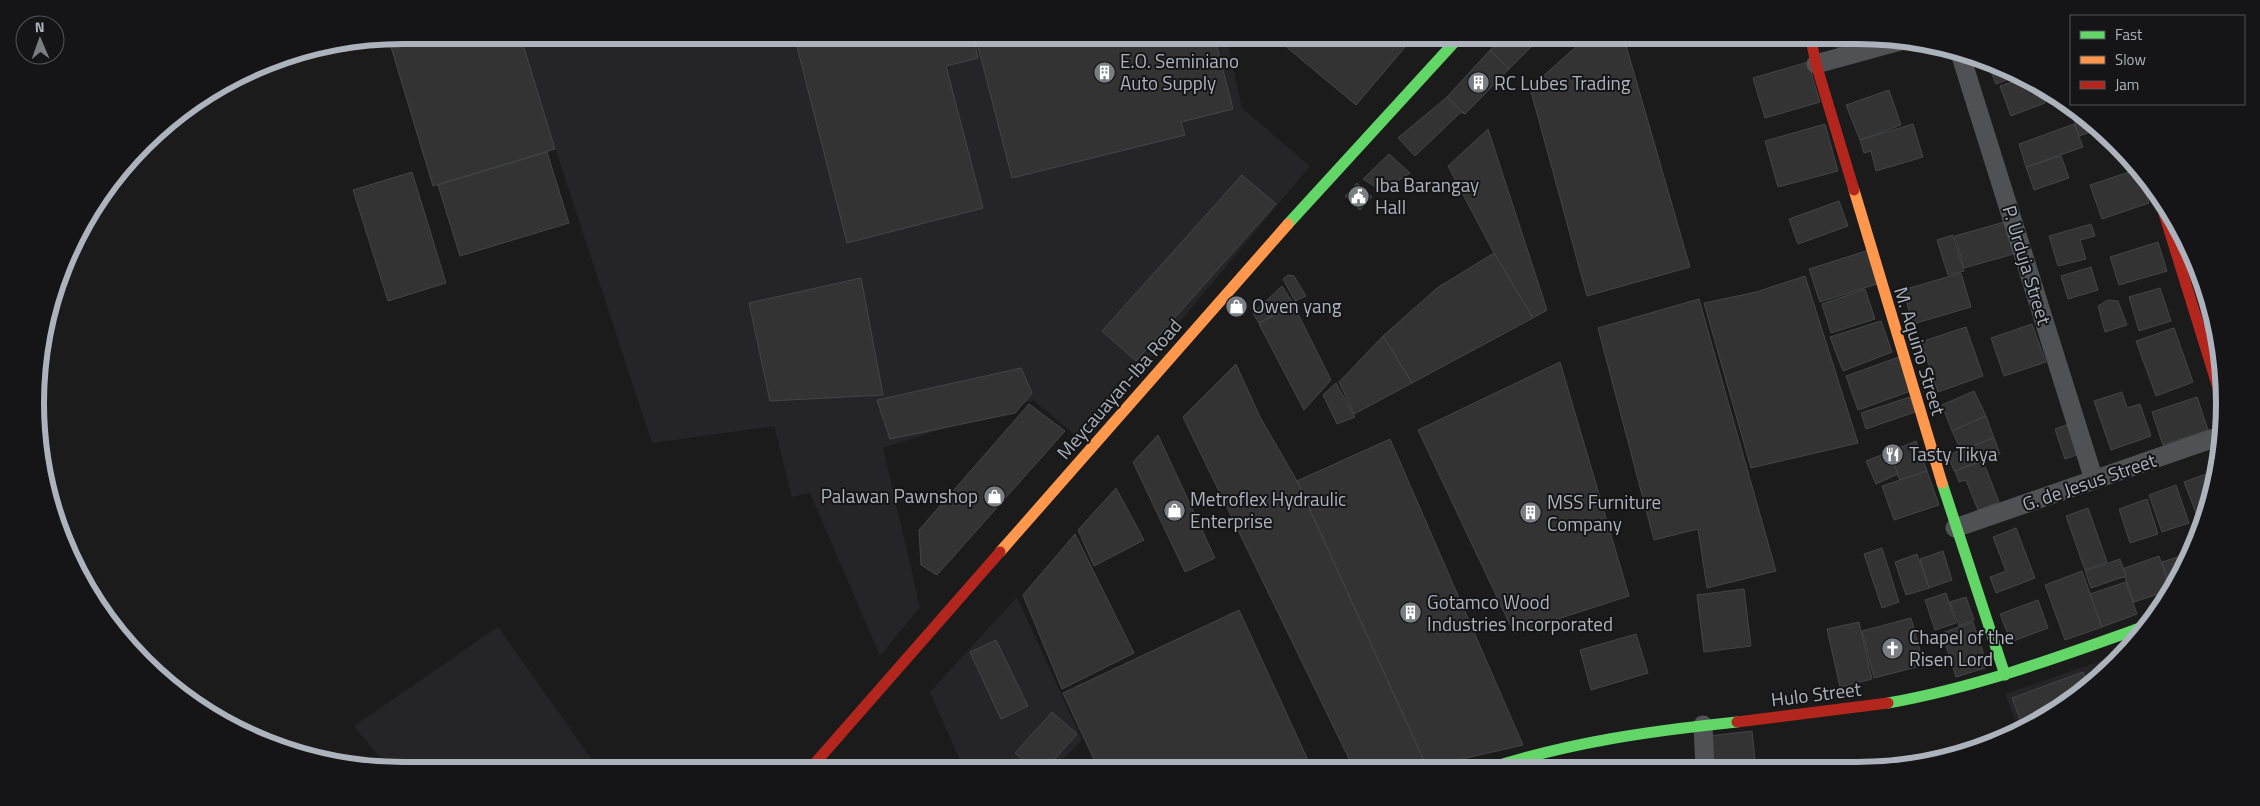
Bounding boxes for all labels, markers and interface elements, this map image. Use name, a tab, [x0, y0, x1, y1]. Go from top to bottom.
north arrow	[15, 15, 65, 65]
legend	[2070, 15, 2245, 105]
text: N	[34, 16, 45, 37]
text: Fast	[2115, 23, 2143, 46]
place label: E.O. Seminiano Auto Supply	[1120, 46, 1239, 97]
text: Slow	[2115, 48, 2146, 71]
building icon: E.O. Seminiano Auto Supply	[1092, 60, 1116, 84]
place label: RC Lubes Trading	[1494, 68, 1631, 97]
building icon: RC Lubes Trading	[1466, 71, 1490, 95]
text: Jam	[2115, 73, 2139, 96]
place label: Iba Barangay Hall	[1375, 170, 1479, 221]
public building icon: Iba Barangay Hall	[1347, 184, 1371, 208]
street label: P. Urduja Street	[1996, 202, 2060, 328]
street label: M. Aquino Street	[1887, 283, 1954, 419]
place label: Owen yang	[1252, 291, 1342, 320]
shop icon: Owen yang	[1224, 294, 1248, 318]
street label: Meycauayan-Iba Road	[1049, 312, 1188, 465]
place label: Tasty Tikya	[1909, 439, 1998, 468]
restaurant icon: Tasty Tikya	[1881, 442, 1905, 466]
street label: G. de Jesus Street	[2018, 445, 2160, 518]
place label: Palawan Pawnshop	[821, 481, 978, 510]
shop icon: Palawan Pawnshop	[982, 484, 1006, 508]
place label: Metroflex Hydraulic Enterprise	[1190, 484, 1346, 535]
place label: MSS Furniture Company	[1547, 487, 1661, 538]
shop icon: Metroflex Hydraulic Enterprise	[1162, 498, 1186, 522]
building icon: MSS Furniture Company	[1519, 501, 1543, 525]
place label: Gotamco Wood Industries Incorporated	[1427, 587, 1613, 638]
building icon: Gotamco Wood Industries Incorporated	[1399, 601, 1423, 625]
place label: Chapel of the Risen Lord	[1909, 622, 2014, 673]
church icon: Chapel of the Risen Lord	[1881, 636, 1905, 660]
street label: Hulo Street	[1769, 674, 1863, 713]

